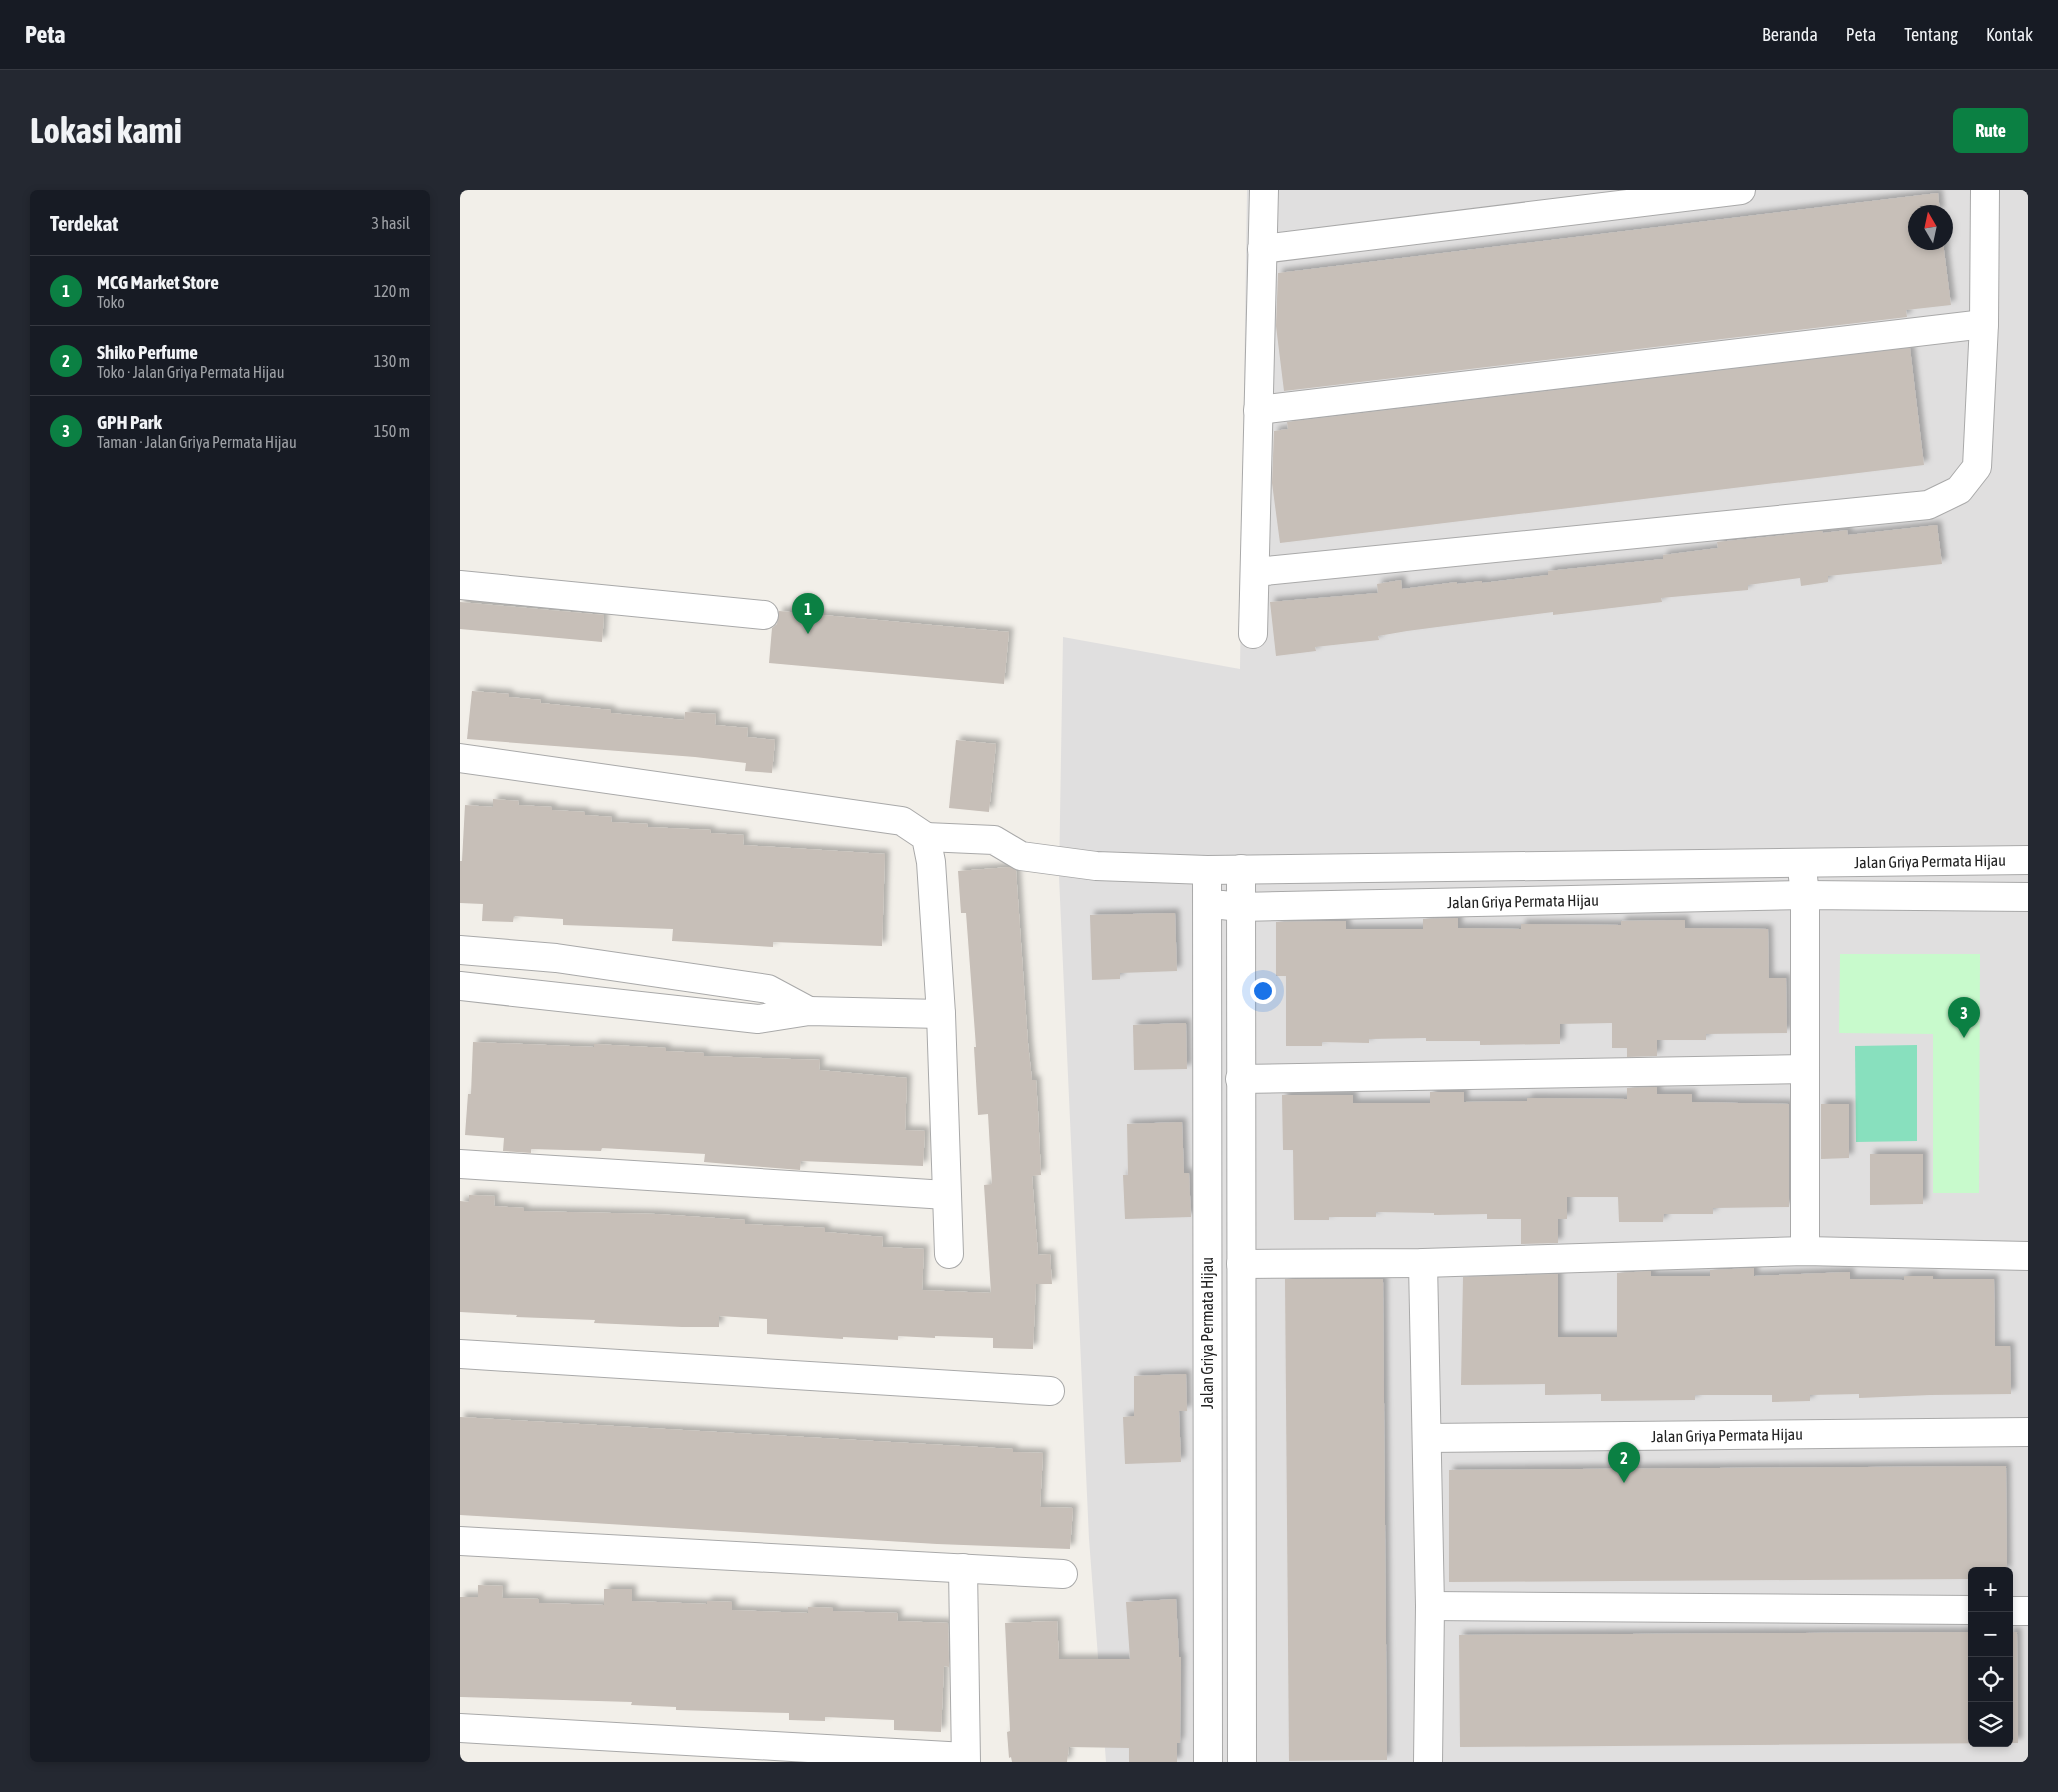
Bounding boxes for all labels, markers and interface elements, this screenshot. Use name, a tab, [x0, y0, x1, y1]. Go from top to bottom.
text: Peta	[25, 21, 66, 48]
text: Beranda	[1762, 24, 1818, 45]
text: Peta	[1846, 24, 1876, 45]
text: Tentang	[1904, 24, 1958, 45]
text: Kontak	[1986, 24, 2033, 45]
button: Rute	[1953, 108, 2028, 153]
text: Lokasi kami	[30, 110, 182, 150]
north arrow	[1908, 205, 1953, 250]
text: Terdekat	[50, 211, 118, 235]
text: 3 hasil	[372, 214, 410, 232]
text: MCG Market Store	[97, 271, 219, 293]
text: 1	[62, 282, 70, 300]
text: 120 m	[374, 282, 410, 300]
text: Toko	[97, 293, 125, 311]
text: Shiko Perfume	[97, 341, 198, 363]
text: 2	[62, 352, 70, 370]
text: 130 m	[374, 352, 410, 370]
text: Toko · Jalan Griya Permata Hijau	[97, 363, 284, 381]
text: GPH Park	[97, 411, 162, 433]
text: 3	[62, 422, 70, 440]
text: 150 m	[374, 422, 410, 440]
text: Taman · Jalan Griya Permata Hijau	[97, 433, 297, 451]
pin: 1	[792, 593, 824, 634]
street label: Jalan Griya Permata Hijau	[1854, 851, 2006, 872]
street label: Jalan Griya Permata Hijau	[1447, 891, 1599, 912]
your location	[1250, 978, 1276, 1004]
pin: 3	[1948, 997, 1980, 1038]
street label: Jalan Griya Permata Hijau	[1198, 1257, 1217, 1409]
street label: Jalan Griya Permata Hijau	[1651, 1425, 1803, 1446]
pin: 2	[1608, 1442, 1640, 1483]
map controls	[1968, 1567, 2013, 1747]
button: +	[1968, 1567, 2013, 1612]
button: −	[1968, 1612, 2013, 1657]
button: locate	[1968, 1657, 2013, 1702]
button: layers	[1968, 1702, 2013, 1747]

